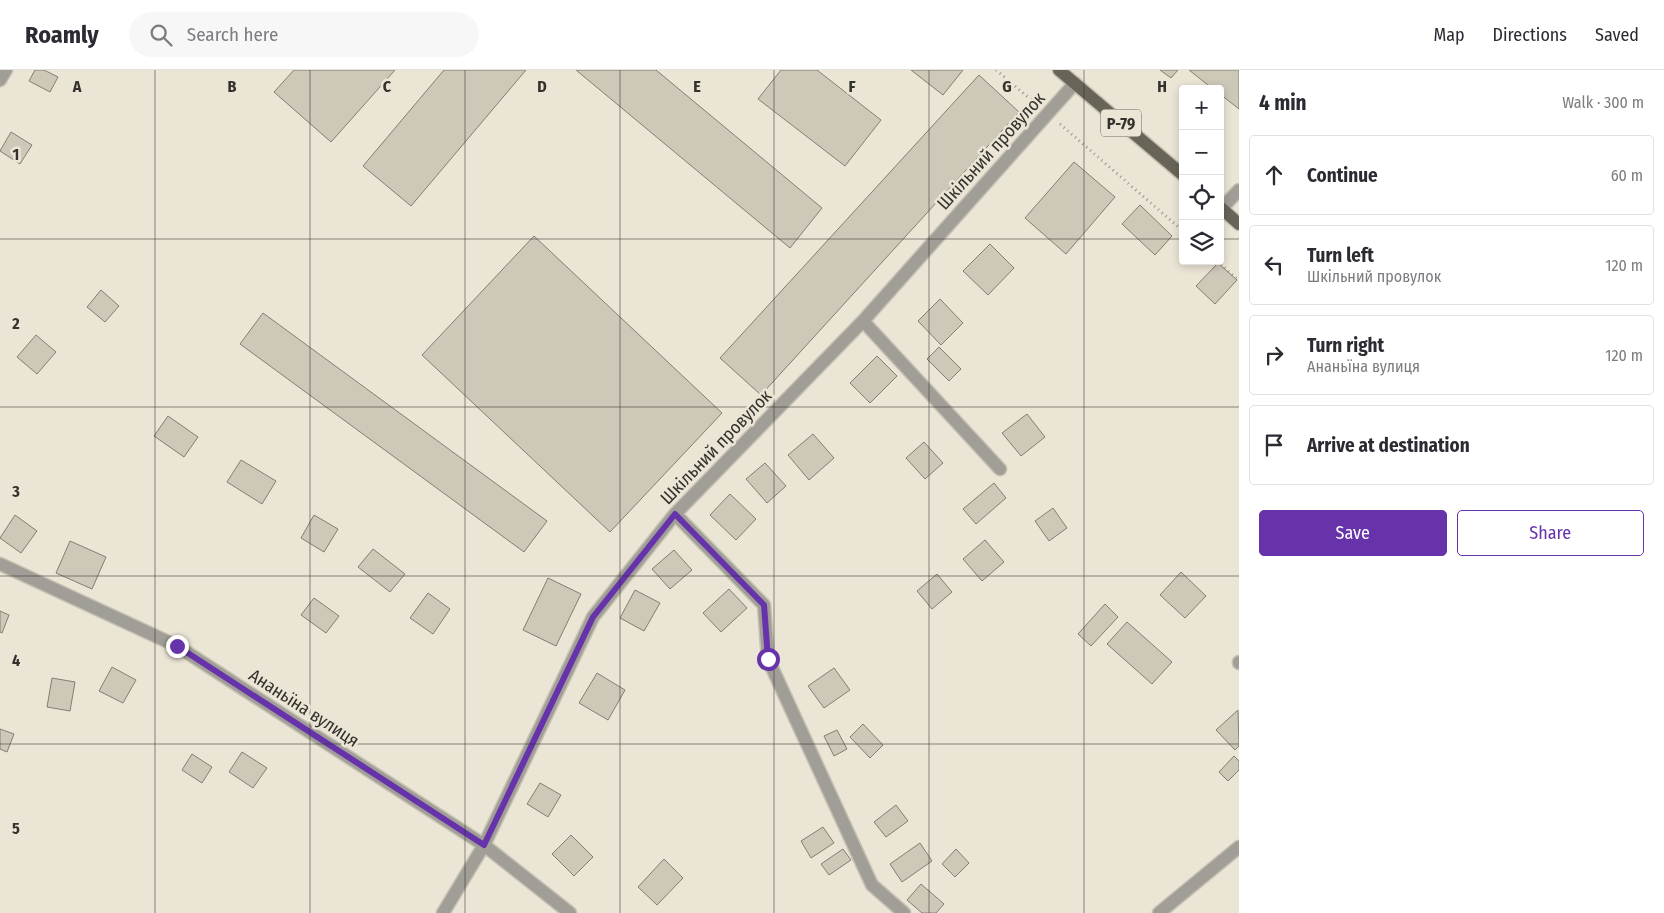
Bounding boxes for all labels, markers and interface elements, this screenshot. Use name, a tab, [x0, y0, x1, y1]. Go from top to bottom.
search box	[129, 12, 479, 57]
text: Roamly	[25, 21, 99, 49]
icon: search	[147, 21, 175, 49]
text: Search here	[187, 23, 278, 46]
text: Map	[1433, 24, 1465, 46]
text: Directions	[1493, 24, 1567, 46]
text: Saved	[1595, 24, 1639, 46]
text: A	[72, 77, 82, 96]
text: B	[228, 77, 237, 96]
text: C	[383, 77, 392, 96]
text: D	[537, 77, 547, 96]
text: E	[693, 77, 701, 96]
text: F	[848, 77, 856, 96]
text: G	[1002, 77, 1012, 96]
text: H	[1157, 77, 1167, 96]
map controls	[1179, 85, 1224, 265]
button: +	[1179, 85, 1224, 130]
street label: Шкільний провулок	[932, 87, 1050, 214]
text: 4 min	[1259, 90, 1307, 116]
text: Walk · 300 m	[1562, 93, 1644, 112]
road number: Р-79	[1101, 110, 1141, 136]
button: −	[1179, 130, 1224, 175]
text: 1	[13, 145, 19, 164]
icon: ahead	[1260, 161, 1288, 189]
text: Continue	[1307, 164, 1378, 187]
text: 60 m	[1611, 166, 1643, 185]
button: locate	[1179, 175, 1224, 220]
button: layers	[1179, 220, 1224, 265]
text: Turn left	[1307, 244, 1374, 267]
icon: left	[1260, 251, 1288, 279]
text: 120 m	[1605, 256, 1643, 275]
text: Шкільний провулок	[1307, 267, 1441, 286]
text: 2	[11, 314, 20, 333]
text: Turn right	[1307, 334, 1384, 357]
icon: right	[1260, 341, 1288, 369]
text: 120 m	[1605, 346, 1643, 365]
text: Ананьїна вулиця	[1307, 357, 1420, 376]
street label: Шкільний провулок	[656, 385, 777, 509]
icon: arrive	[1260, 431, 1288, 459]
text: Arrive at destination	[1307, 434, 1470, 457]
text: 3	[11, 482, 20, 501]
button: Save	[1259, 510, 1447, 556]
button: Share	[1457, 510, 1644, 556]
route end	[166, 635, 189, 658]
route start	[757, 648, 780, 671]
text: 4	[12, 651, 20, 670]
street label: Ананьїна вулиця	[245, 664, 363, 752]
text: 5	[12, 819, 20, 838]

